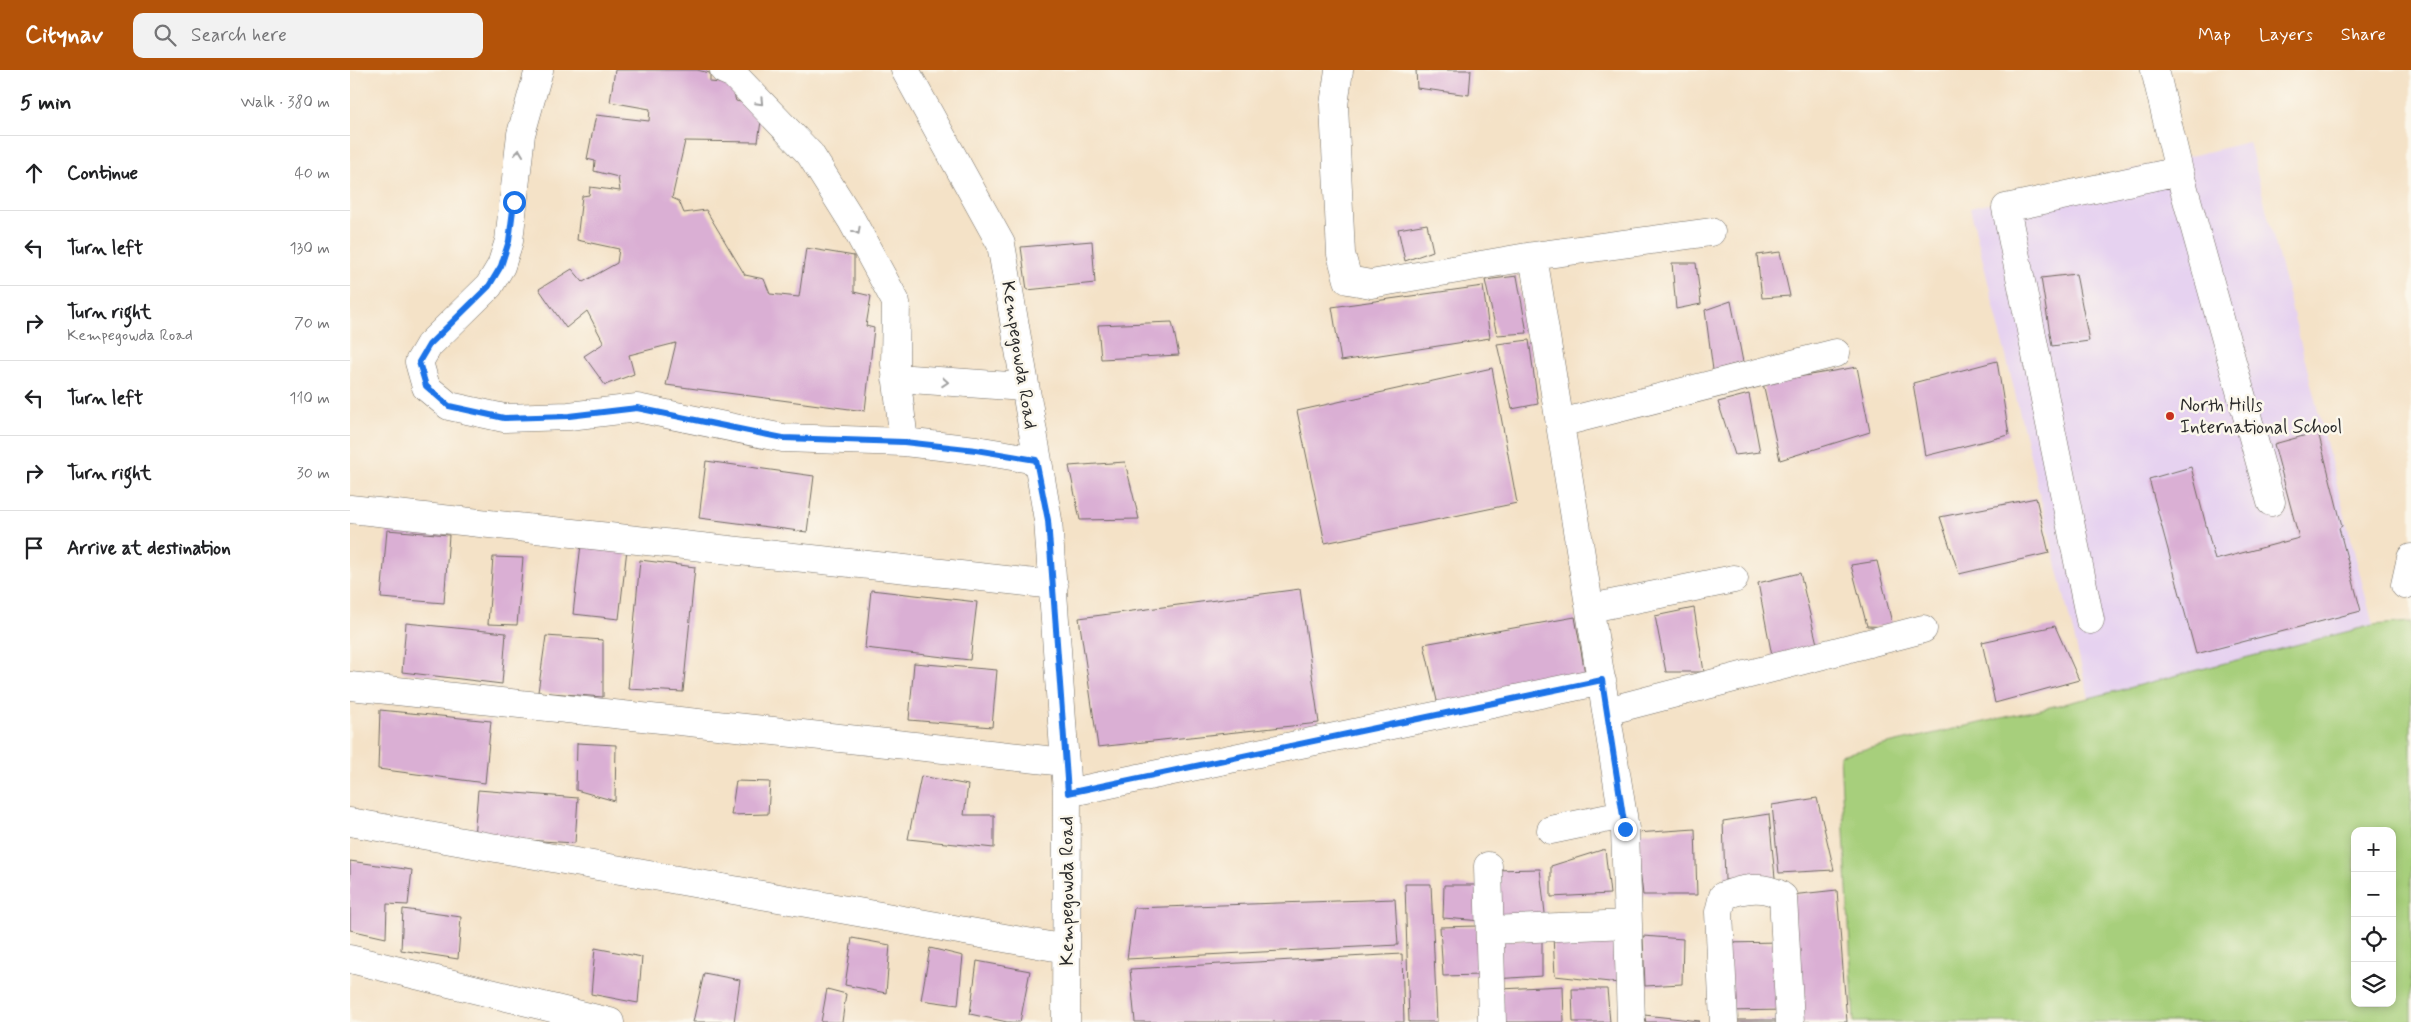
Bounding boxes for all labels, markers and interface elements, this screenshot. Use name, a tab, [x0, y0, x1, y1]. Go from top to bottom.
search box	[133, 13, 483, 58]
text: Citynav	[25, 20, 103, 51]
icon: search	[151, 21, 179, 49]
text: Search here	[191, 23, 287, 48]
text: Map	[2198, 23, 2231, 47]
text: Layers	[2259, 23, 2313, 47]
text: Share	[2341, 23, 2386, 47]
text: 5 min	[20, 89, 72, 117]
text: Walk · 380 m	[240, 92, 330, 113]
one-way arrow	[754, 96, 763, 105]
one-way arrow	[513, 149, 524, 157]
icon: ahead	[20, 159, 48, 187]
text: Continue	[67, 161, 138, 186]
text: 40 m	[294, 163, 330, 184]
route start	[503, 191, 526, 214]
one-way arrow	[851, 226, 861, 235]
icon: left	[20, 234, 48, 262]
text: Turn left	[67, 236, 143, 261]
text: 130 m	[289, 238, 330, 259]
street label: Kempegowda Road	[994, 279, 1043, 431]
text: Turn right	[67, 300, 151, 325]
icon: right	[20, 309, 48, 337]
text: 70 m	[294, 313, 330, 334]
text: Kempegowda Road	[67, 325, 193, 346]
one-way arrow	[941, 376, 949, 387]
icon: left	[20, 384, 48, 412]
text: Turn left	[67, 386, 143, 411]
text: 110 m	[289, 388, 330, 409]
place label: North Hills International School	[2180, 393, 2342, 440]
marker: North Hills International School	[2164, 410, 2176, 422]
icon: right	[20, 459, 48, 487]
text: Turn right	[67, 461, 151, 486]
text: 30 m	[297, 463, 330, 484]
icon: arrive	[20, 534, 48, 562]
text: Arrive at destination	[67, 536, 231, 561]
street label: Kempegowda Road	[1055, 816, 1081, 966]
route end	[1614, 818, 1637, 841]
map controls	[2351, 827, 2396, 1007]
button: +	[2351, 827, 2396, 872]
button: −	[2351, 872, 2396, 917]
button: locate	[2351, 917, 2396, 962]
button: layers	[2351, 962, 2396, 1007]

